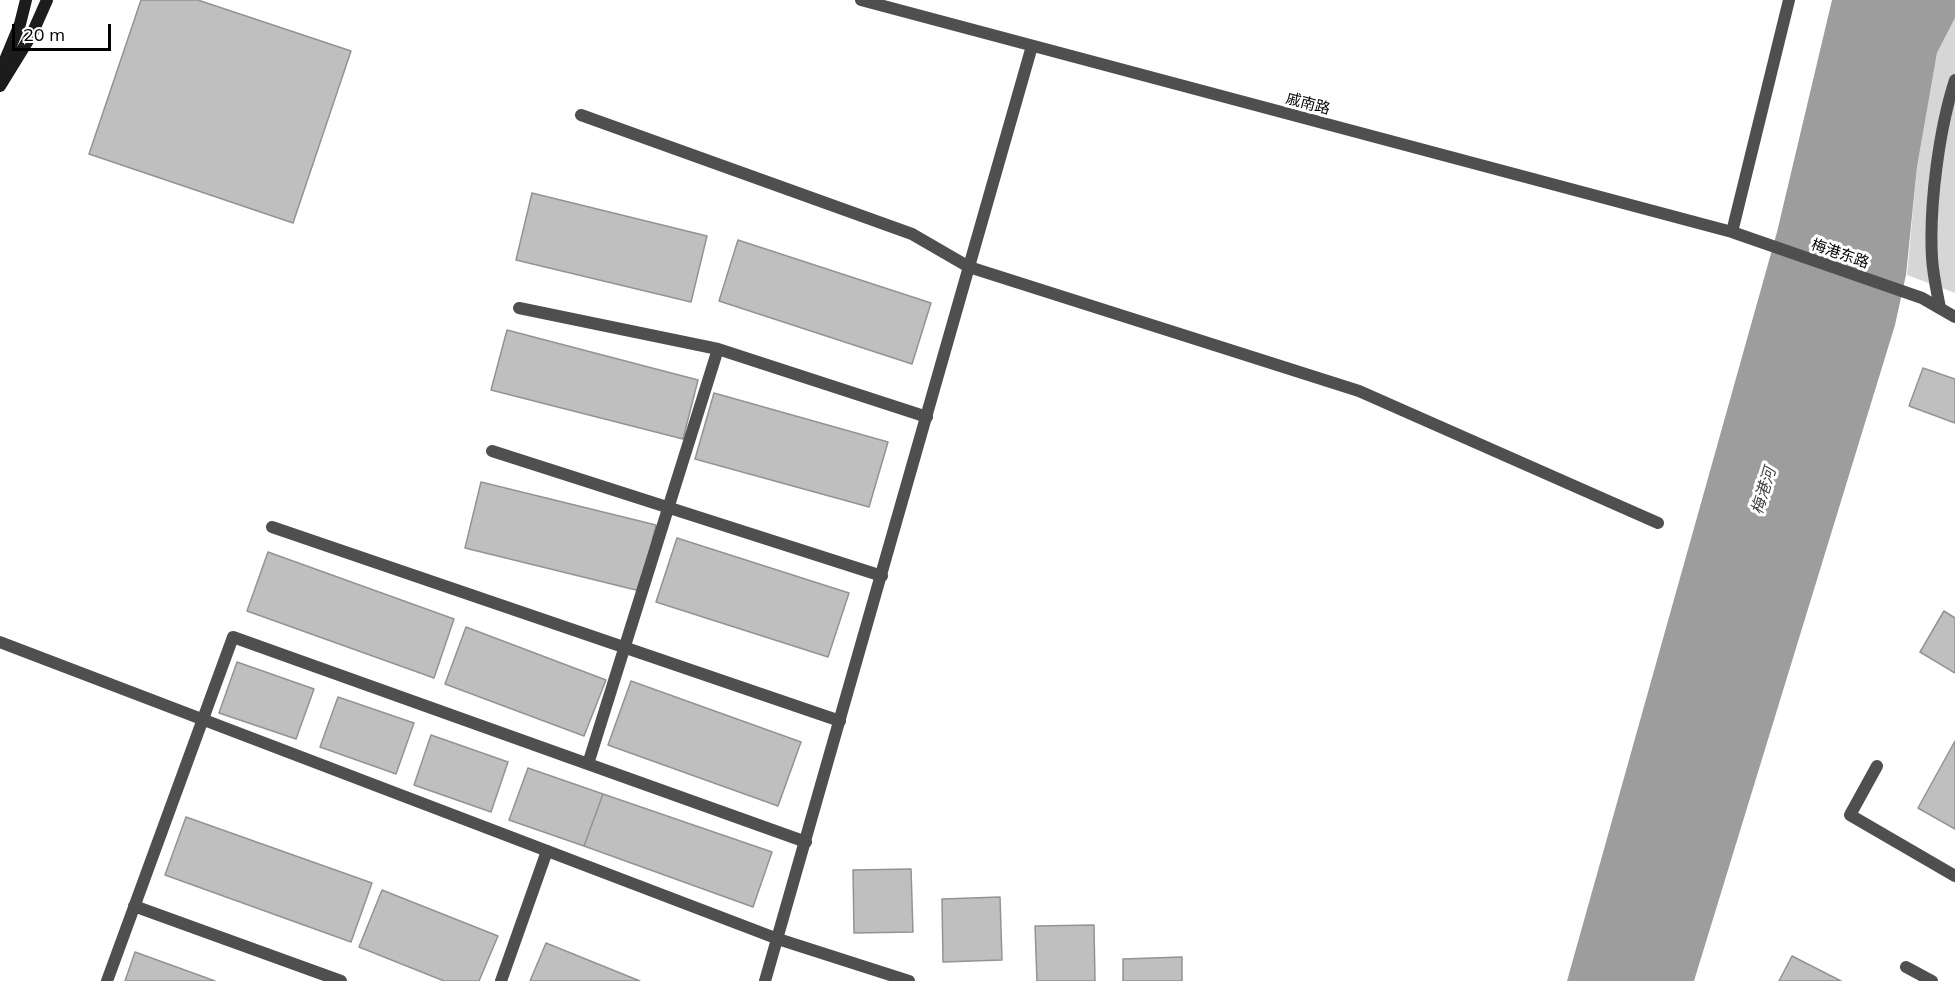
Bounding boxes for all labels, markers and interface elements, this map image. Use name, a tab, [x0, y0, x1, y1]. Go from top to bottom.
scale bar	[15, 12, 114, 50]
text: 20 m	[23, 23, 65, 46]
street label: 戚南路	[1284, 89, 1332, 119]
street label: 梅港东路	[1809, 236, 1871, 272]
water label: 梅港河	[1748, 465, 1780, 517]

